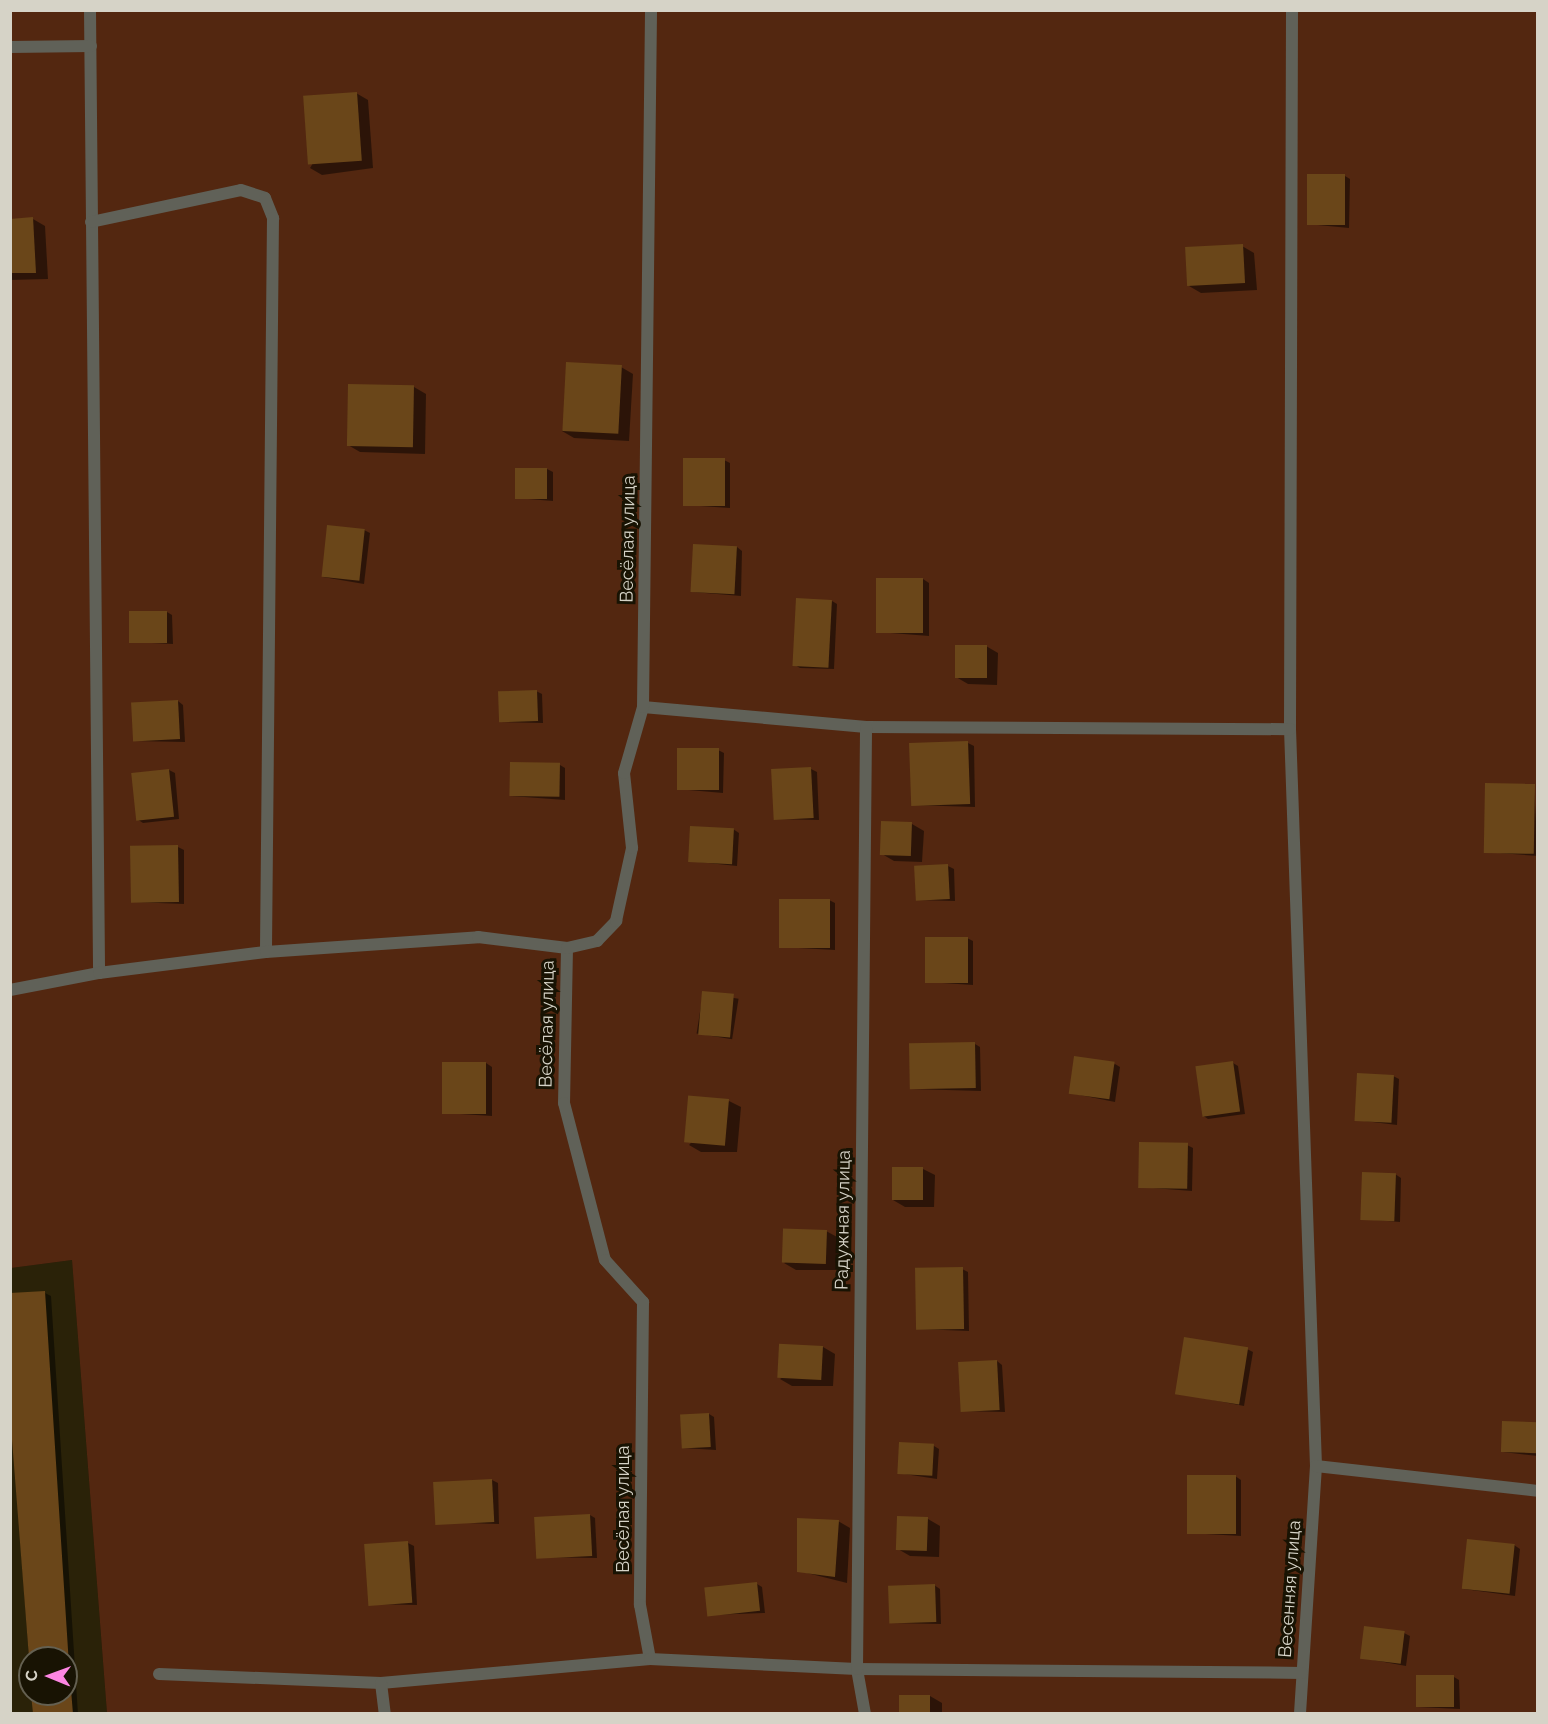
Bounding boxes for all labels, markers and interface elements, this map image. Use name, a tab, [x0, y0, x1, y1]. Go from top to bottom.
street label: Весёлая улица	[616, 475, 640, 603]
street label: Весёлая улица	[535, 960, 559, 1088]
street label: Радужная улица	[831, 1150, 855, 1290]
street label: Весёлая улица	[612, 1445, 634, 1573]
street label: Весенняя улица	[1274, 1519, 1306, 1659]
north arrow	[18, 1646, 78, 1706]
text: С	[22, 1670, 41, 1681]

